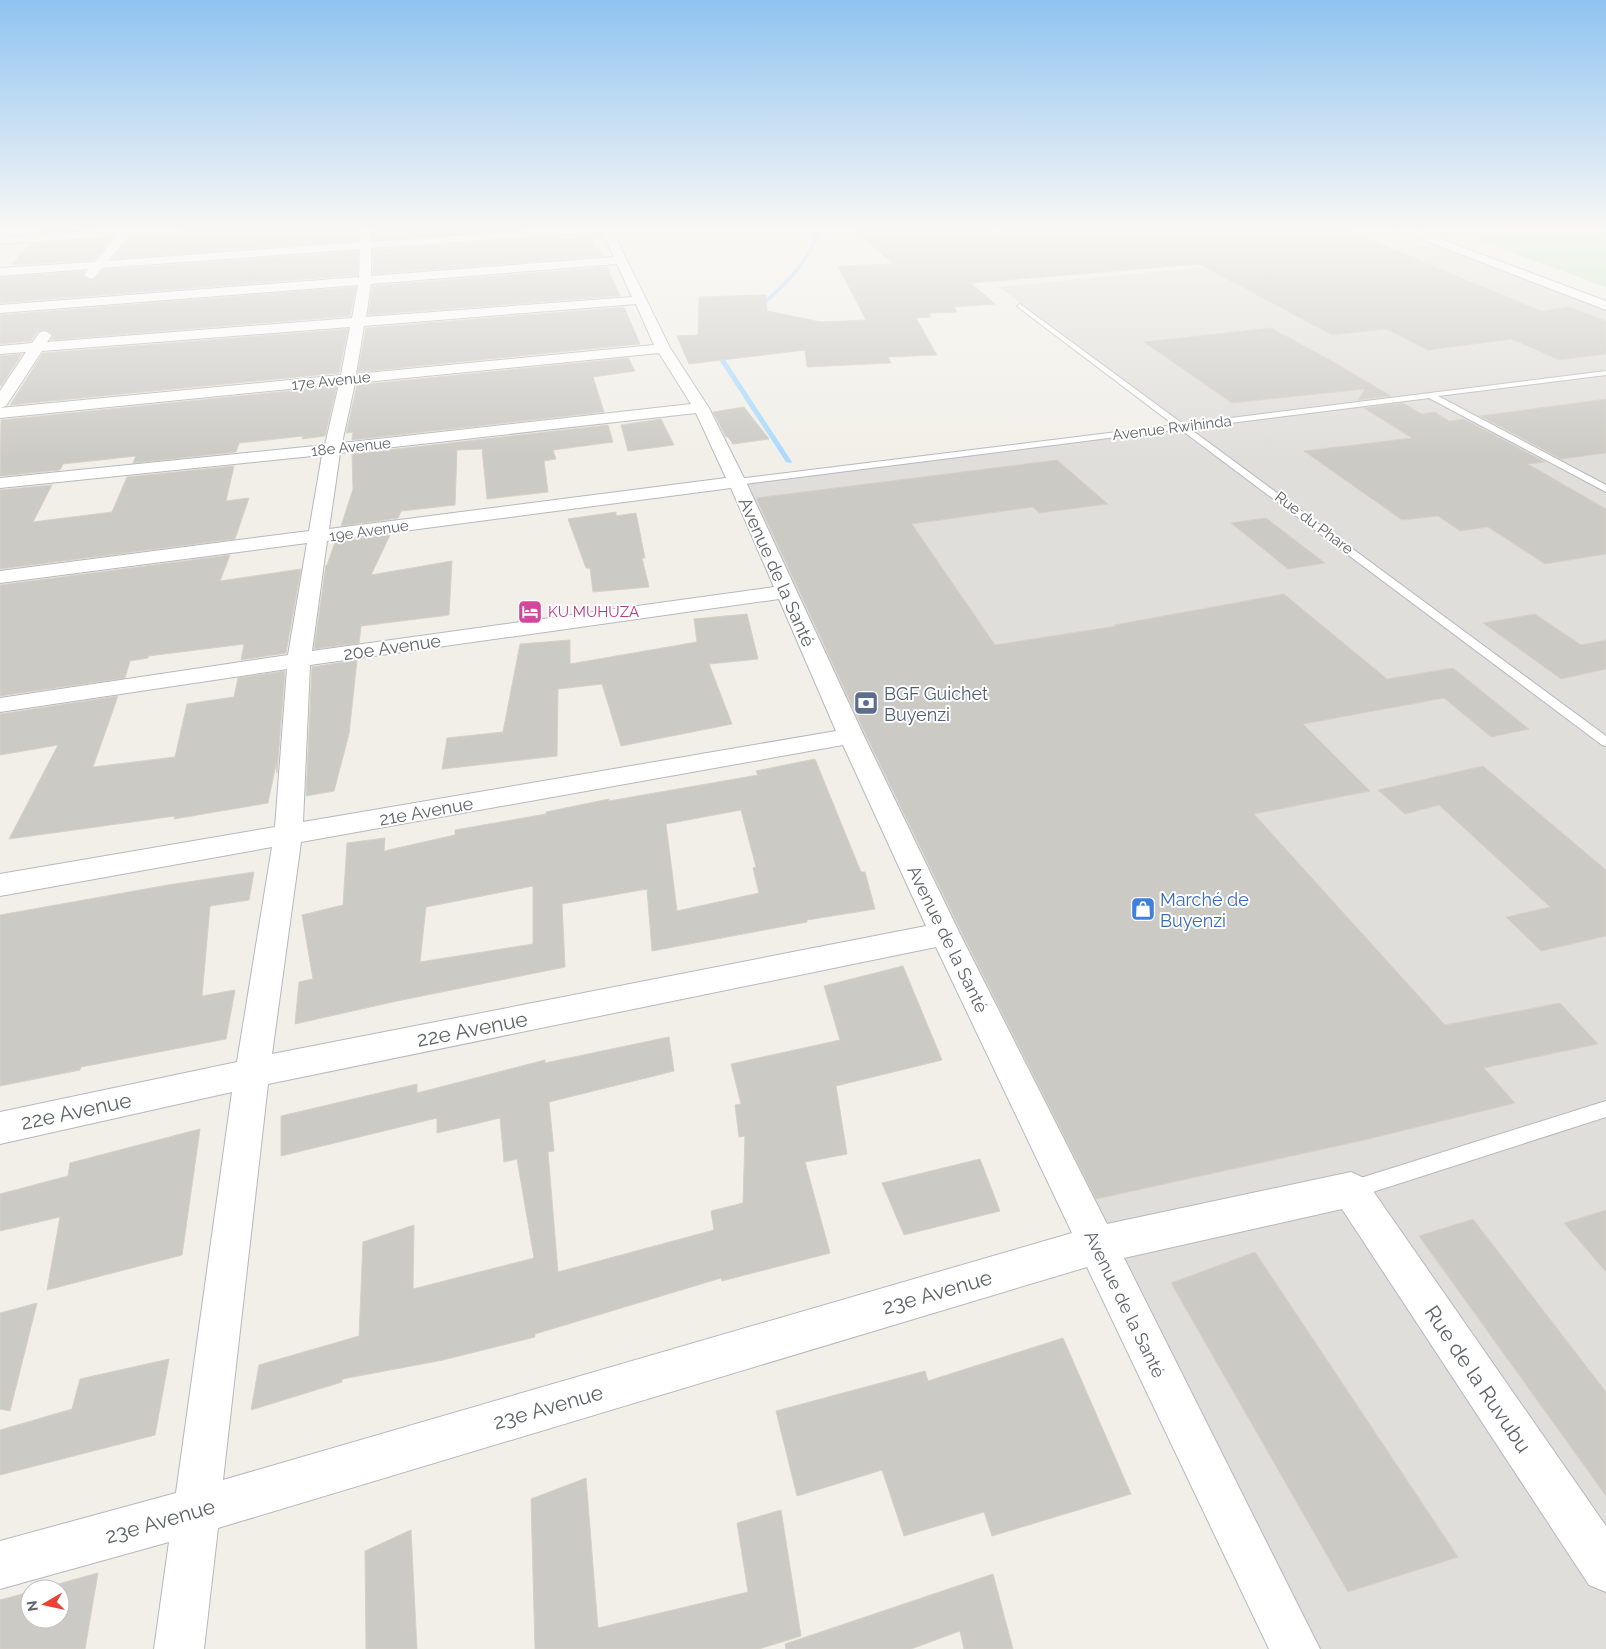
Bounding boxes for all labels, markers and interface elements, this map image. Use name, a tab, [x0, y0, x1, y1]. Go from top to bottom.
street label: 17e Avenue	[291, 368, 371, 394]
street label: Avenue Rwihinda	[1111, 412, 1233, 444]
street label: 18e Avenue	[310, 434, 392, 460]
street label: Rue du Phare	[1271, 488, 1357, 558]
street label: Avenue de la Santé	[735, 494, 820, 650]
street label: 19e Avenue	[328, 516, 410, 545]
hotel icon: KU MUHUZA	[517, 599, 543, 625]
place label: KU MUHUZA	[548, 603, 639, 621]
street label: 20e Avenue	[342, 630, 442, 664]
place label: BGF Guichet Buyenzi	[884, 683, 988, 725]
bank icon: BGF Guichet Buyenzi	[853, 690, 879, 716]
street label: 21e Avenue	[377, 792, 475, 830]
street label: Avenue de la Santé	[903, 862, 993, 1016]
place label: Marché de Buyenzi	[1160, 889, 1249, 931]
shop icon: Marché de Buyenzi	[1130, 896, 1156, 922]
street label: 22e Avenue	[414, 1006, 530, 1052]
street label: 22e Avenue	[18, 1087, 134, 1135]
street label: Avenue de la Santé	[1080, 1227, 1170, 1381]
street label: 23e Avenue	[879, 1264, 995, 1320]
street label: Rue de la Ruvubu	[1420, 1301, 1536, 1457]
street label: 23e Avenue	[490, 1379, 606, 1435]
street label: 23e Avenue	[102, 1493, 218, 1549]
north arrow	[20, 1579, 70, 1629]
text: N	[23, 1600, 41, 1613]

